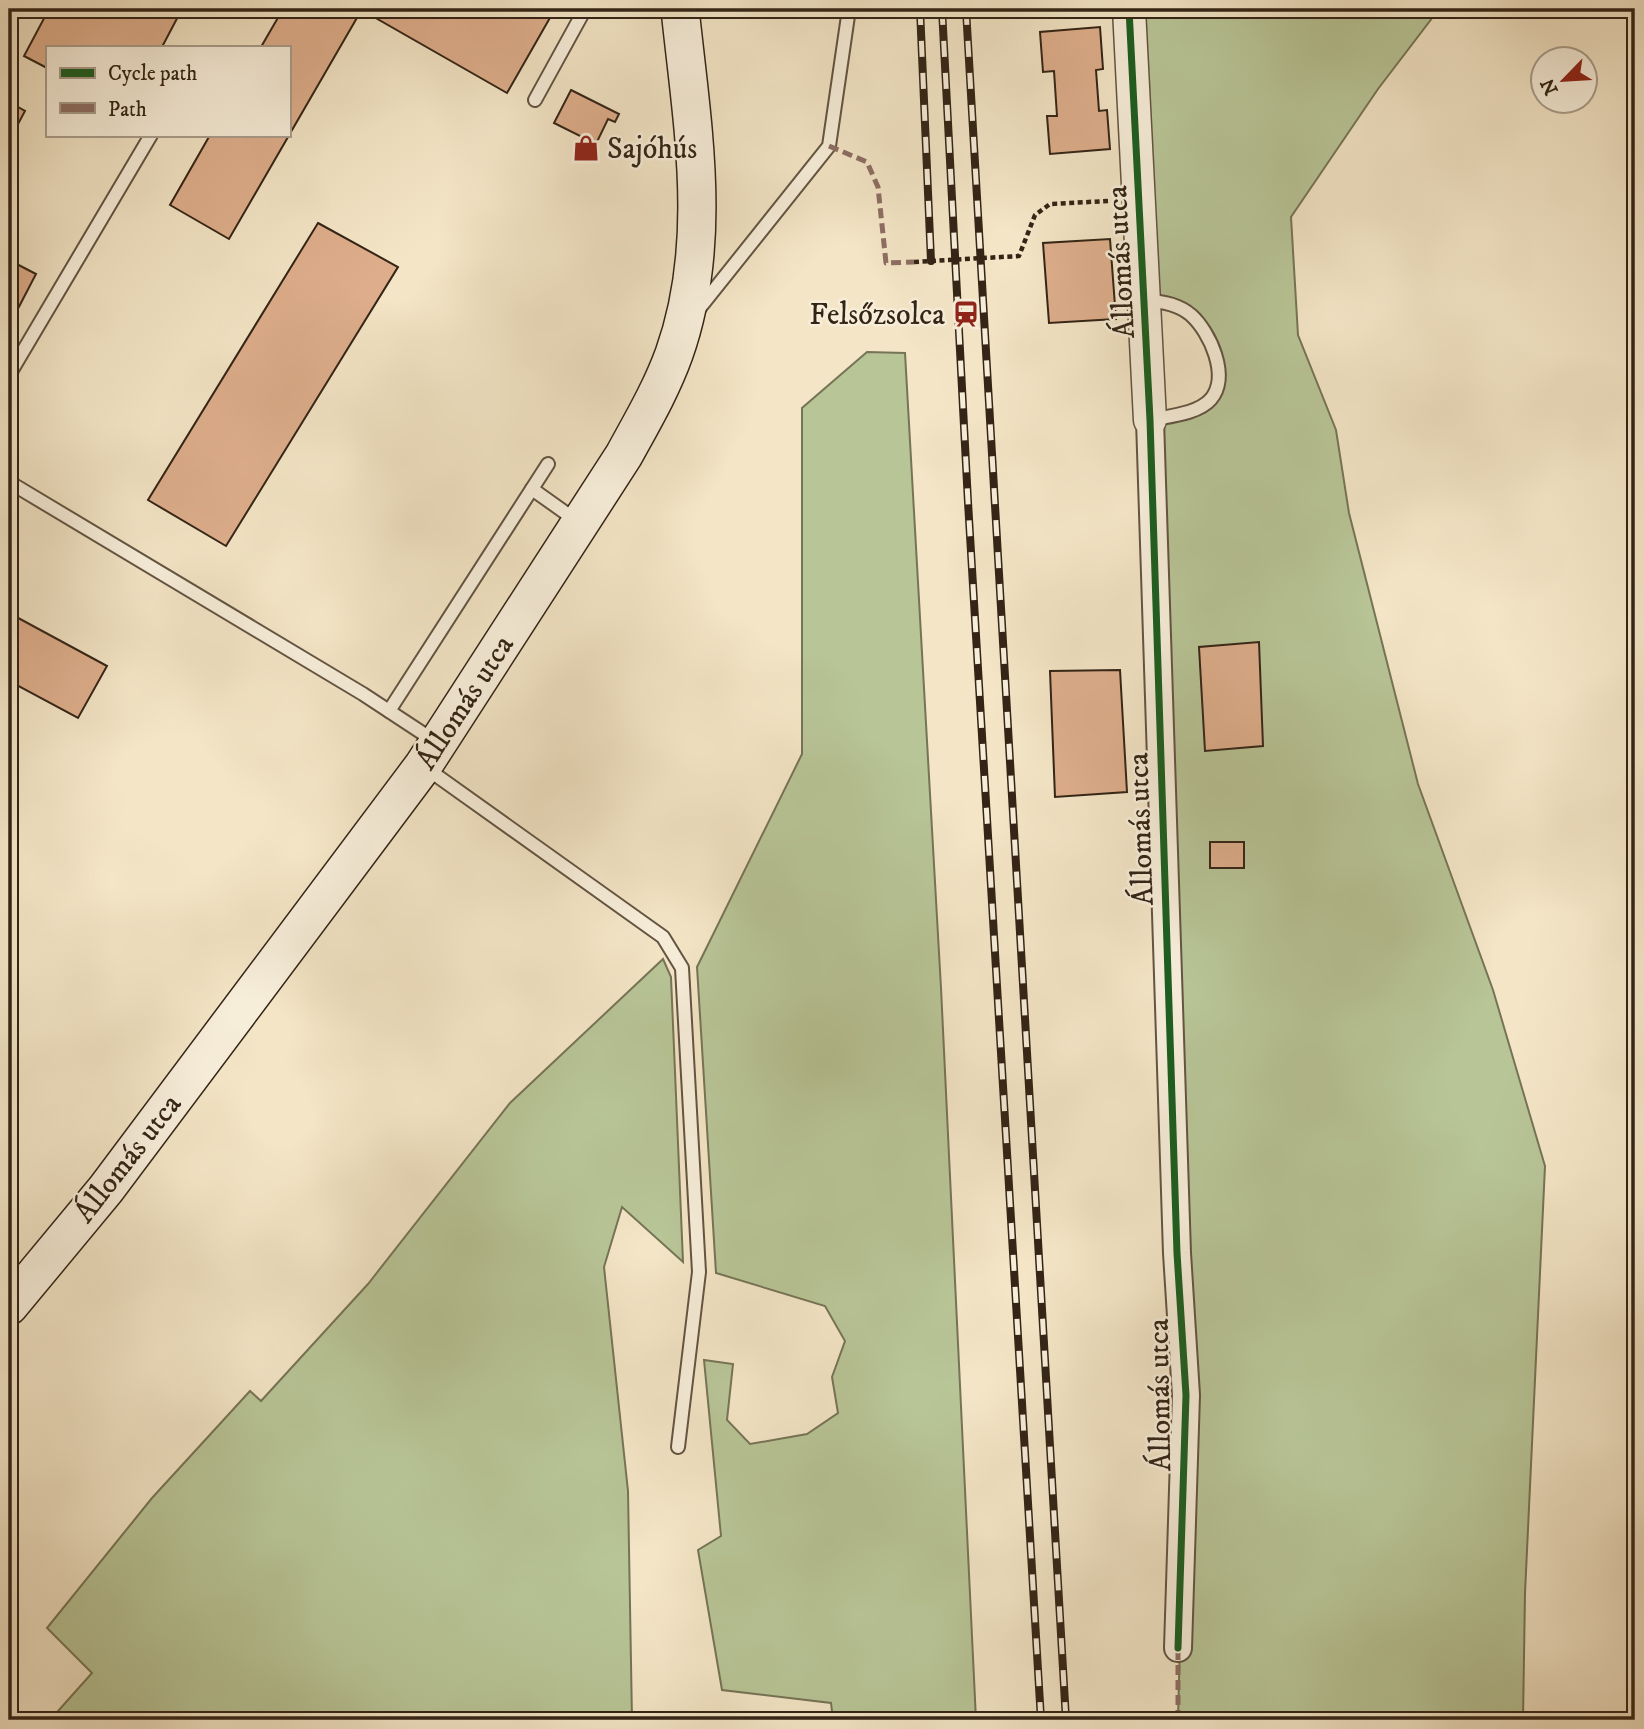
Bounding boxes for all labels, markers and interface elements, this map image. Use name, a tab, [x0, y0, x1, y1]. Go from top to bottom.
legend	[46, 46, 290, 136]
north arrow	[1528, 46, 1598, 116]
text: Cycle path	[108, 61, 197, 87]
text: N	[1536, 74, 1564, 98]
text: Path	[108, 97, 147, 123]
place label: Sajóhús	[607, 131, 697, 168]
shop icon: Sajóhús	[571, 133, 601, 163]
street label: Állomás utca	[1097, 184, 1144, 339]
place label: Felsőzsolca	[809, 297, 945, 334]
station icon: Felsőzsolca	[951, 299, 981, 329]
street label: Állomás utca	[406, 627, 523, 777]
street label: Állomás utca	[1118, 752, 1163, 906]
street label: Állomás utca	[65, 1086, 190, 1231]
street label: Állomás utca	[1139, 1318, 1180, 1472]

